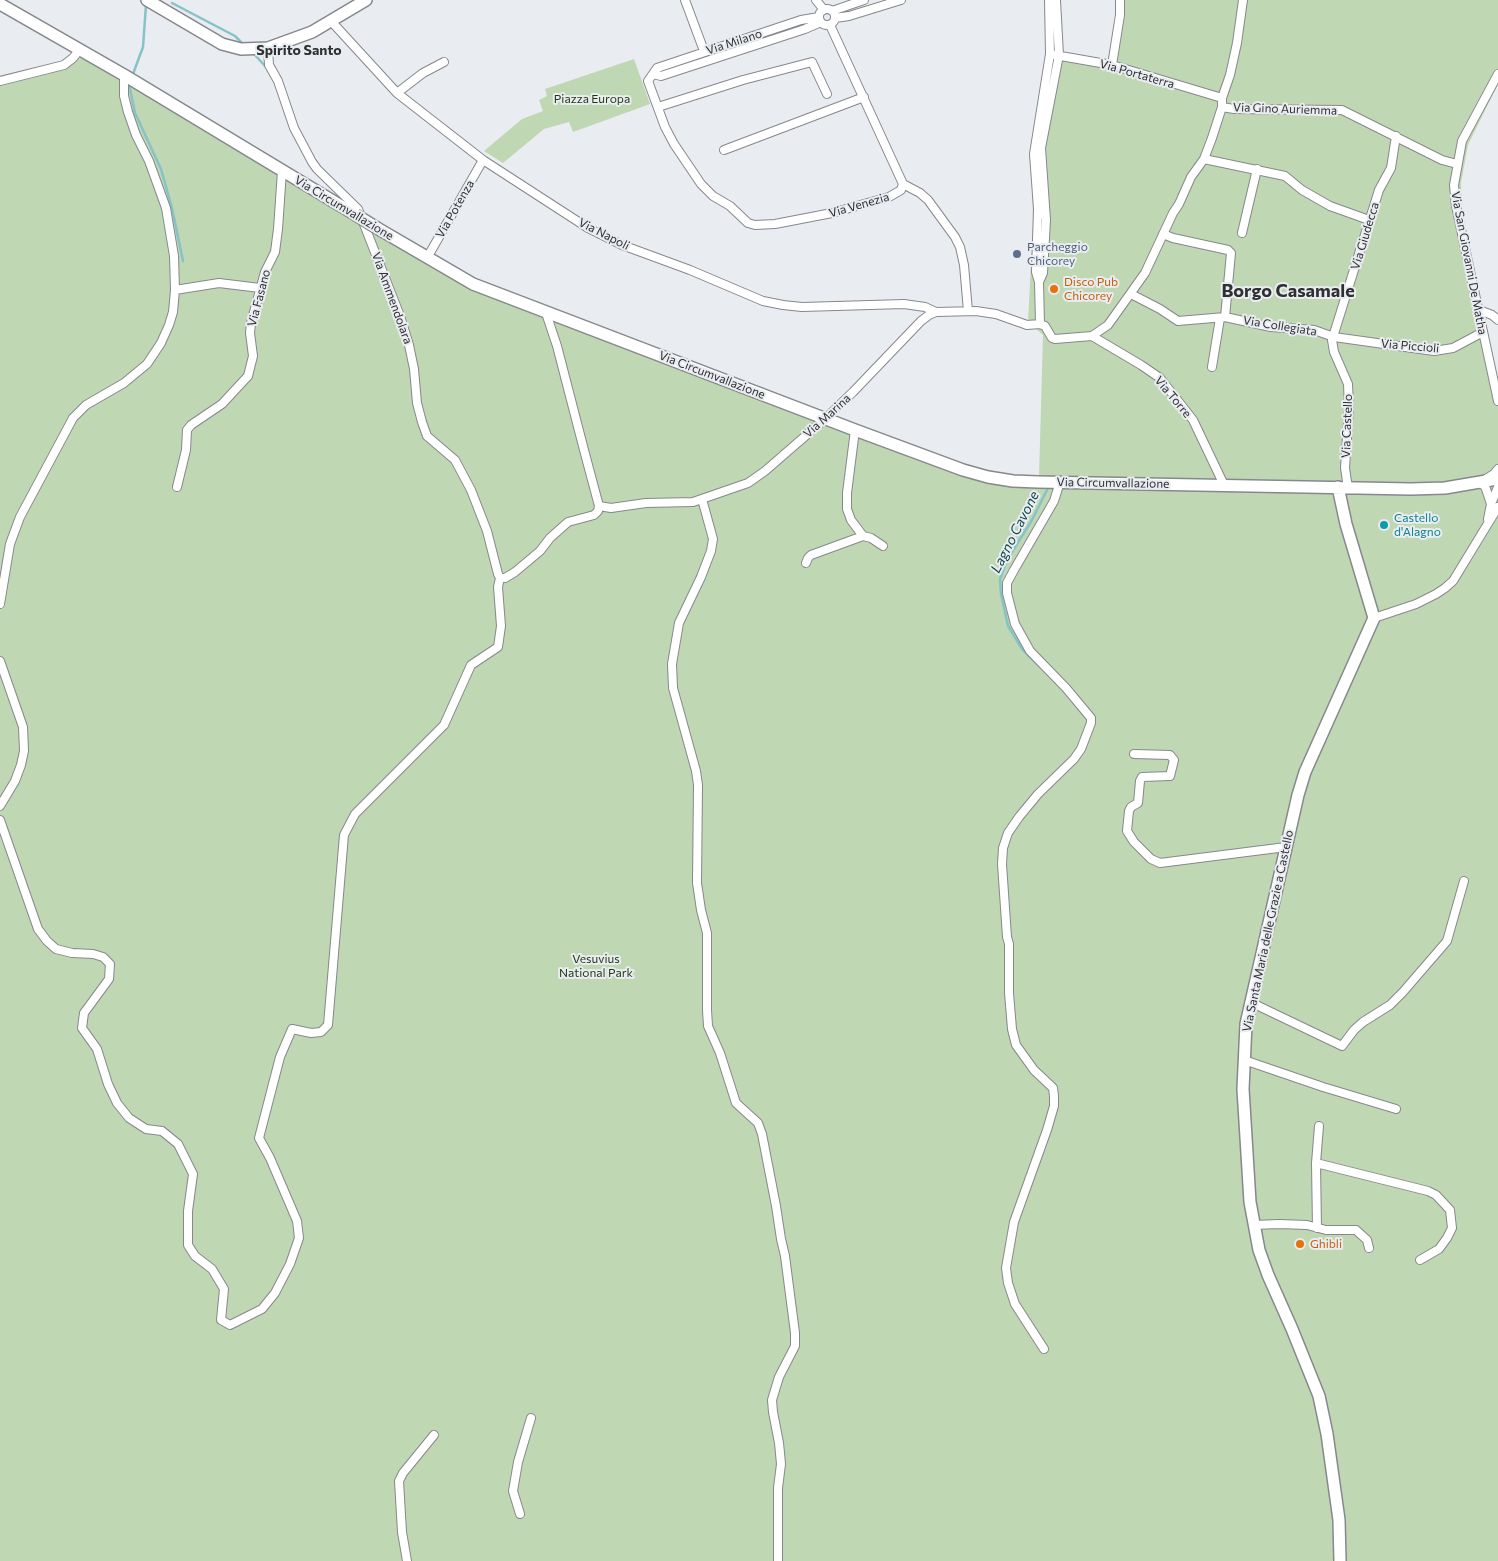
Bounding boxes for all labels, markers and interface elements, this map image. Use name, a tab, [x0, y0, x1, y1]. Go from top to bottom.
street label: Via Milano	[704, 26, 764, 58]
district label: Spirito Santo	[256, 42, 342, 58]
street label: Via Portaterra	[1098, 56, 1176, 92]
park label: Piazza Europa	[554, 92, 630, 106]
street label: Via Gino Auriemma	[1233, 100, 1337, 118]
street label: Via Circumvallazione	[292, 173, 396, 243]
street label: Via Potenza	[433, 177, 477, 241]
street label: Via Venezia	[827, 190, 891, 220]
street label: Via San Giovanni De Matha	[1448, 190, 1490, 336]
street label: Via Giudecca	[1348, 200, 1382, 272]
street label: Via Napoli	[576, 215, 632, 253]
place label: Parcheggio Chicorey	[1027, 240, 1088, 268]
marker: Parcheggio Chicorey	[1011, 248, 1023, 260]
street label: Via Ammendolara	[369, 250, 415, 346]
street label: Via Fasano	[244, 268, 274, 328]
place label: Disco Pub Chicorey	[1064, 275, 1118, 303]
district label: Borgo Casamale	[1221, 280, 1355, 302]
marker: Disco Pub Chicorey	[1048, 283, 1060, 295]
street label: Via Collegiata	[1242, 313, 1318, 339]
street label: Via Piccioli	[1380, 336, 1440, 356]
street label: Via Circumvallazione	[657, 348, 767, 402]
street label: Via Torre	[1152, 373, 1194, 421]
street label: Via Marina	[800, 391, 854, 441]
street label: Via Castello	[1339, 394, 1355, 458]
street label: Via Circumvallazione	[1056, 475, 1170, 491]
water label: Lagno Cavone	[987, 488, 1043, 576]
place label: Castello d'Alagno	[1394, 511, 1441, 539]
marker: Castello d'Alagno	[1378, 519, 1390, 531]
street label: Via Santa Maria delle Grazie a Castello	[1240, 829, 1296, 1033]
park label: Vesuvius National Park	[559, 952, 633, 980]
place label: Ghibli	[1310, 1237, 1342, 1251]
marker: Ghibli	[1294, 1238, 1306, 1250]

